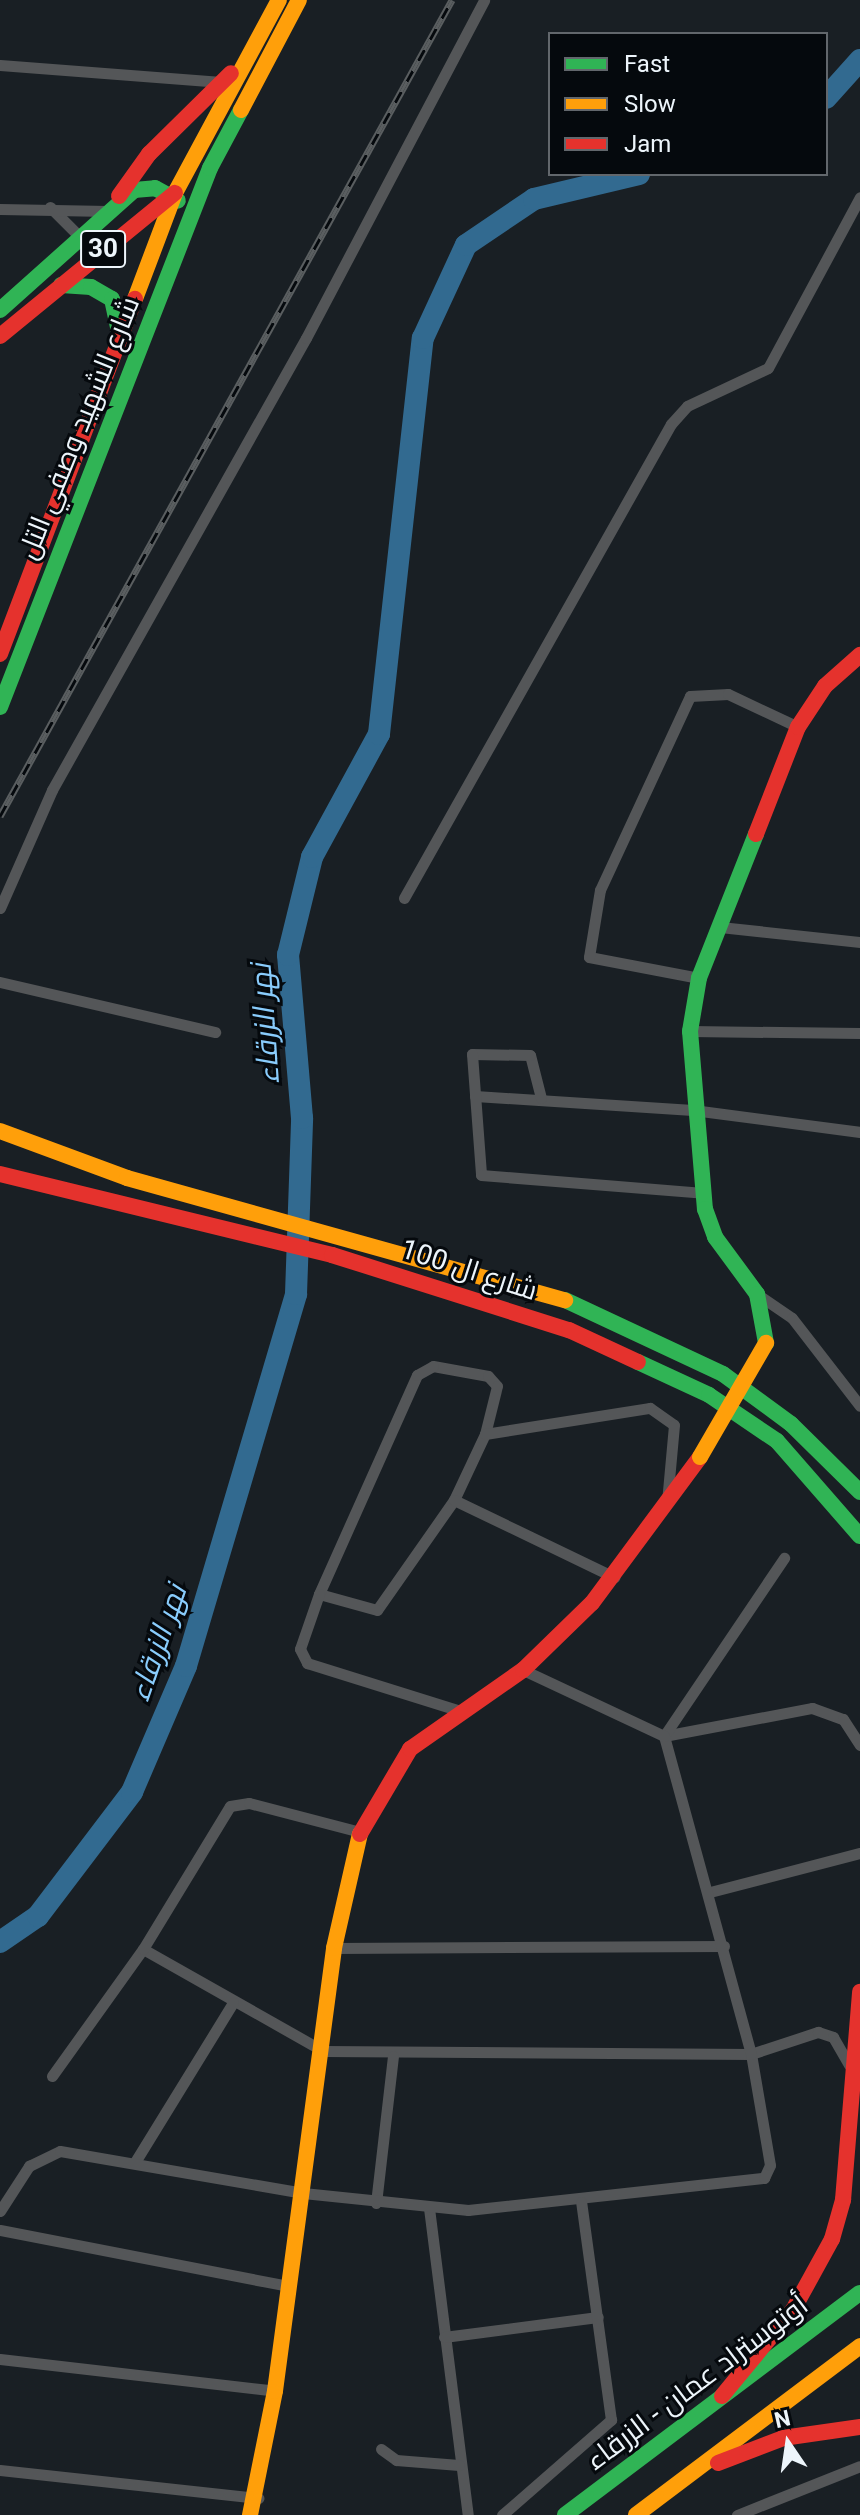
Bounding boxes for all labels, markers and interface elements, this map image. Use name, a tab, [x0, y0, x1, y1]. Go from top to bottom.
legend	[548, 32, 828, 176]
text: Fast	[624, 50, 670, 78]
text: Slow	[624, 90, 676, 118]
text: Jam	[624, 130, 671, 158]
road number: 30	[79, 227, 127, 271]
street label: شارع الشهيد وصفي التل	[11, 292, 147, 564]
water label: نهر الزرقاء	[243, 963, 287, 1085]
street label: شارع ال 100	[397, 1232, 541, 1308]
water label: نهر الزرقاء	[121, 1580, 195, 1706]
street label: أوتوستراد عمان - الزرقاء	[579, 2288, 815, 2478]
north arrow	[748, 2403, 828, 2483]
text: N	[772, 2405, 793, 2433]

